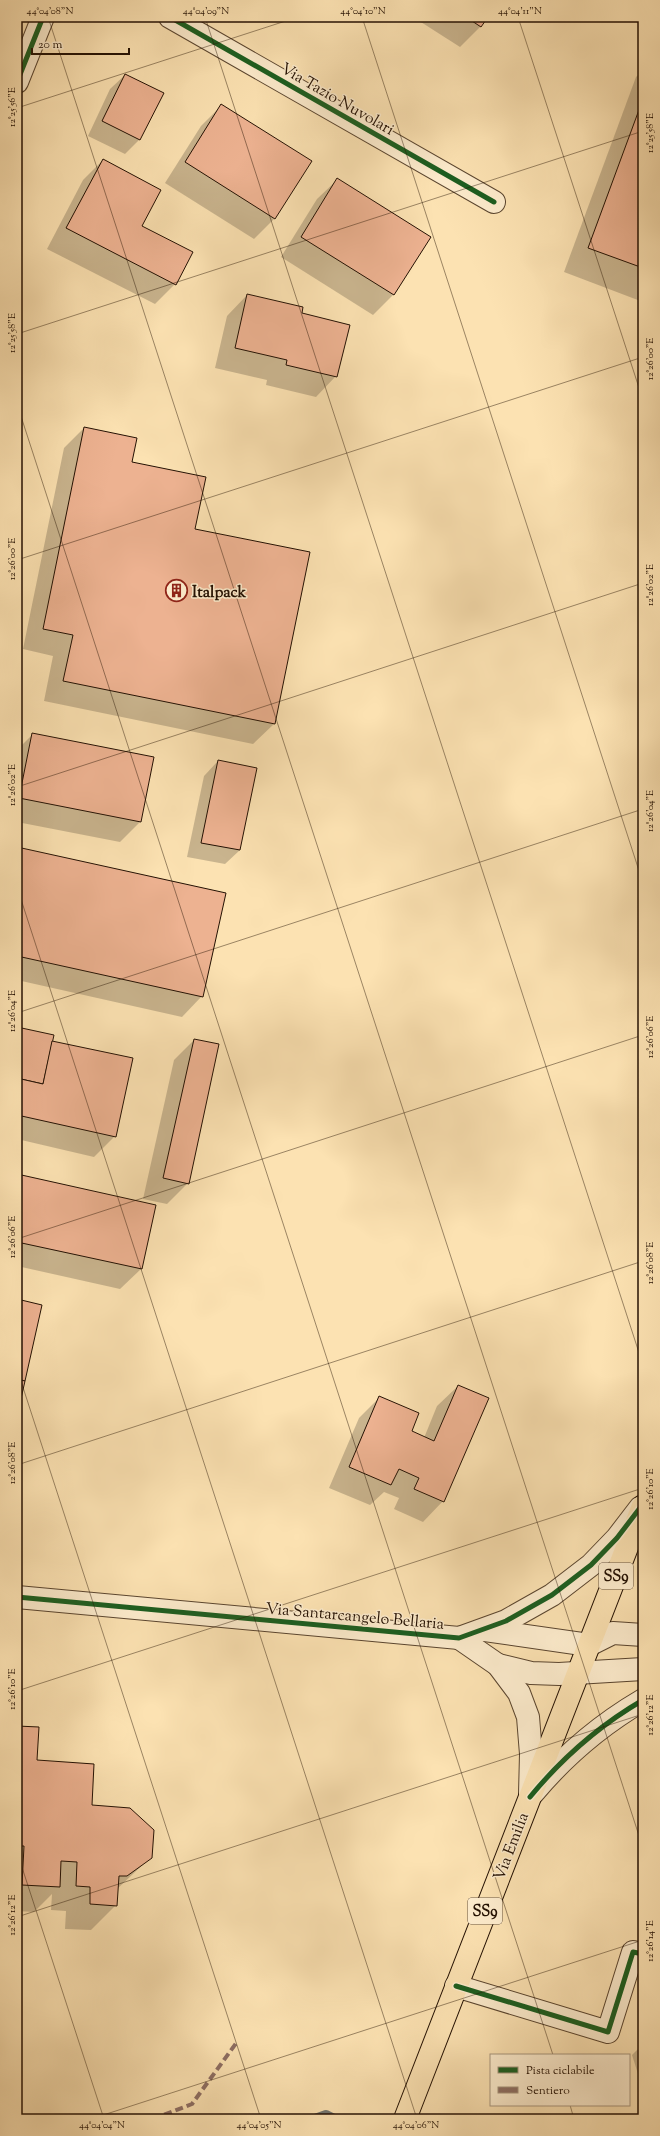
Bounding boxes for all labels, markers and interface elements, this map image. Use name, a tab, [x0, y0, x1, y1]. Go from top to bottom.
text: 44°04'08"N	[27, 4, 73, 19]
text: 44°04'09"N	[183, 4, 229, 19]
text: 44°04'10"N	[340, 4, 386, 19]
text: 44°04'11"N	[498, 4, 542, 19]
scale bar	[32, 30, 129, 56]
text: 20 m	[38, 36, 63, 54]
street label: Via Tazio Nuvolari	[276, 58, 398, 142]
text: 12°25'56"E	[5, 87, 20, 127]
text: 12°25'58"E	[643, 113, 658, 153]
text: 12°25'58"E	[5, 313, 20, 353]
text: 12°26'00"E	[643, 338, 658, 380]
text: 12°26'00"E	[5, 538, 20, 580]
text: 12°26'02"E	[643, 564, 658, 606]
building icon: Italpack	[163, 578, 189, 604]
place label: Italpack	[192, 582, 247, 605]
text: 12°26'02"E	[5, 764, 20, 806]
text: 12°26'04"E	[643, 790, 658, 832]
text: 12°26'04"E	[5, 990, 20, 1032]
text: 12°26'06"E	[643, 1016, 658, 1058]
text: 12°26'06"E	[5, 1216, 20, 1258]
text: 12°26'08"E	[643, 1242, 658, 1284]
text: 12°26'08"E	[5, 1442, 20, 1484]
text: 12°26'10"E	[643, 1468, 658, 1510]
road number: SS9	[599, 1563, 633, 1589]
street label: Via Santarcangelo Bellaria	[265, 1598, 446, 1637]
text: 12°26'10"E	[5, 1668, 20, 1710]
text: 12°26'12"E	[643, 1695, 658, 1735]
street label: Via Emilia	[489, 1809, 536, 1884]
text: 12°26'12"E	[5, 1895, 20, 1935]
road number: SS9	[468, 1898, 502, 1924]
text: 12°26'14"E	[643, 1920, 658, 1962]
legend	[490, 2054, 630, 2106]
text: Pista ciclabile	[526, 2062, 595, 2080]
text: Sentiero	[526, 2082, 570, 2100]
text: 44°04'04"N	[79, 2118, 125, 2133]
text: 44°04'05"N	[236, 2118, 282, 2133]
text: 44°04'06"N	[393, 2118, 439, 2133]

